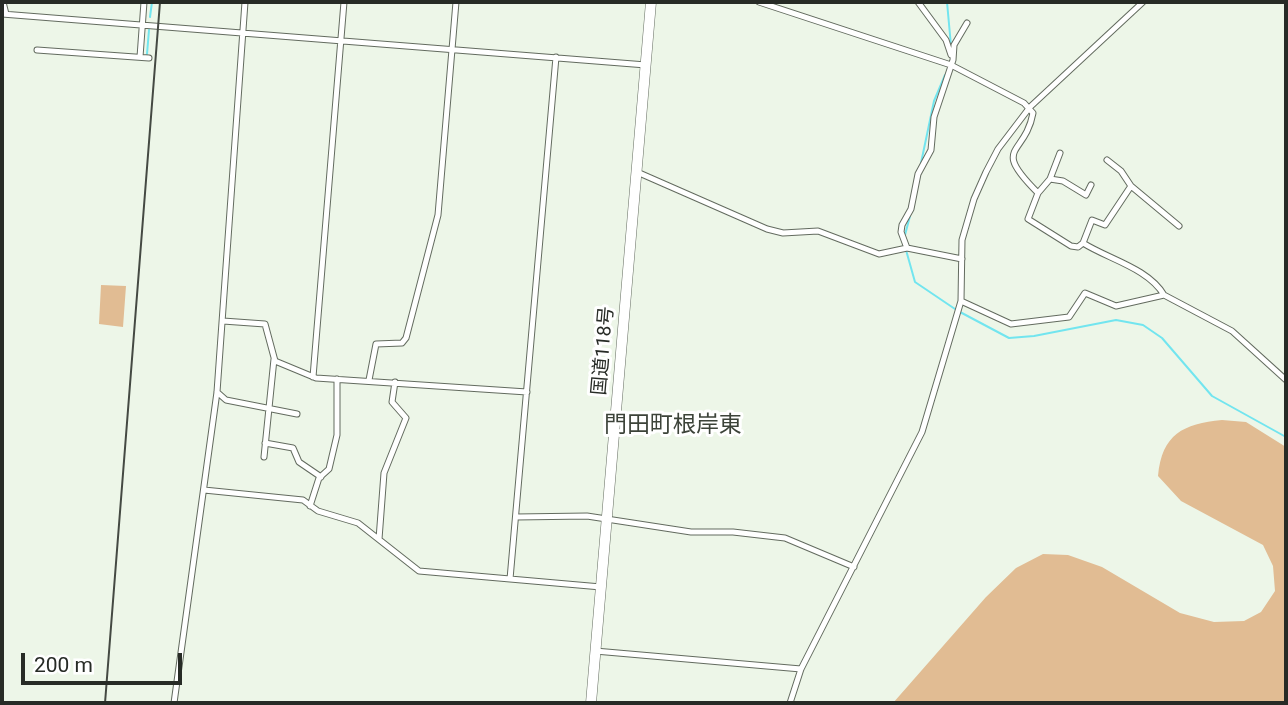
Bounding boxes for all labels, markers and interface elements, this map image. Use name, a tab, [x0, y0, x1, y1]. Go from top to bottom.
street label: 国道118号	[589, 306, 619, 396]
district label: 門田町根岸東	[604, 412, 742, 440]
scale bar	[24, 638, 186, 682]
text: 200 m	[34, 653, 93, 677]

